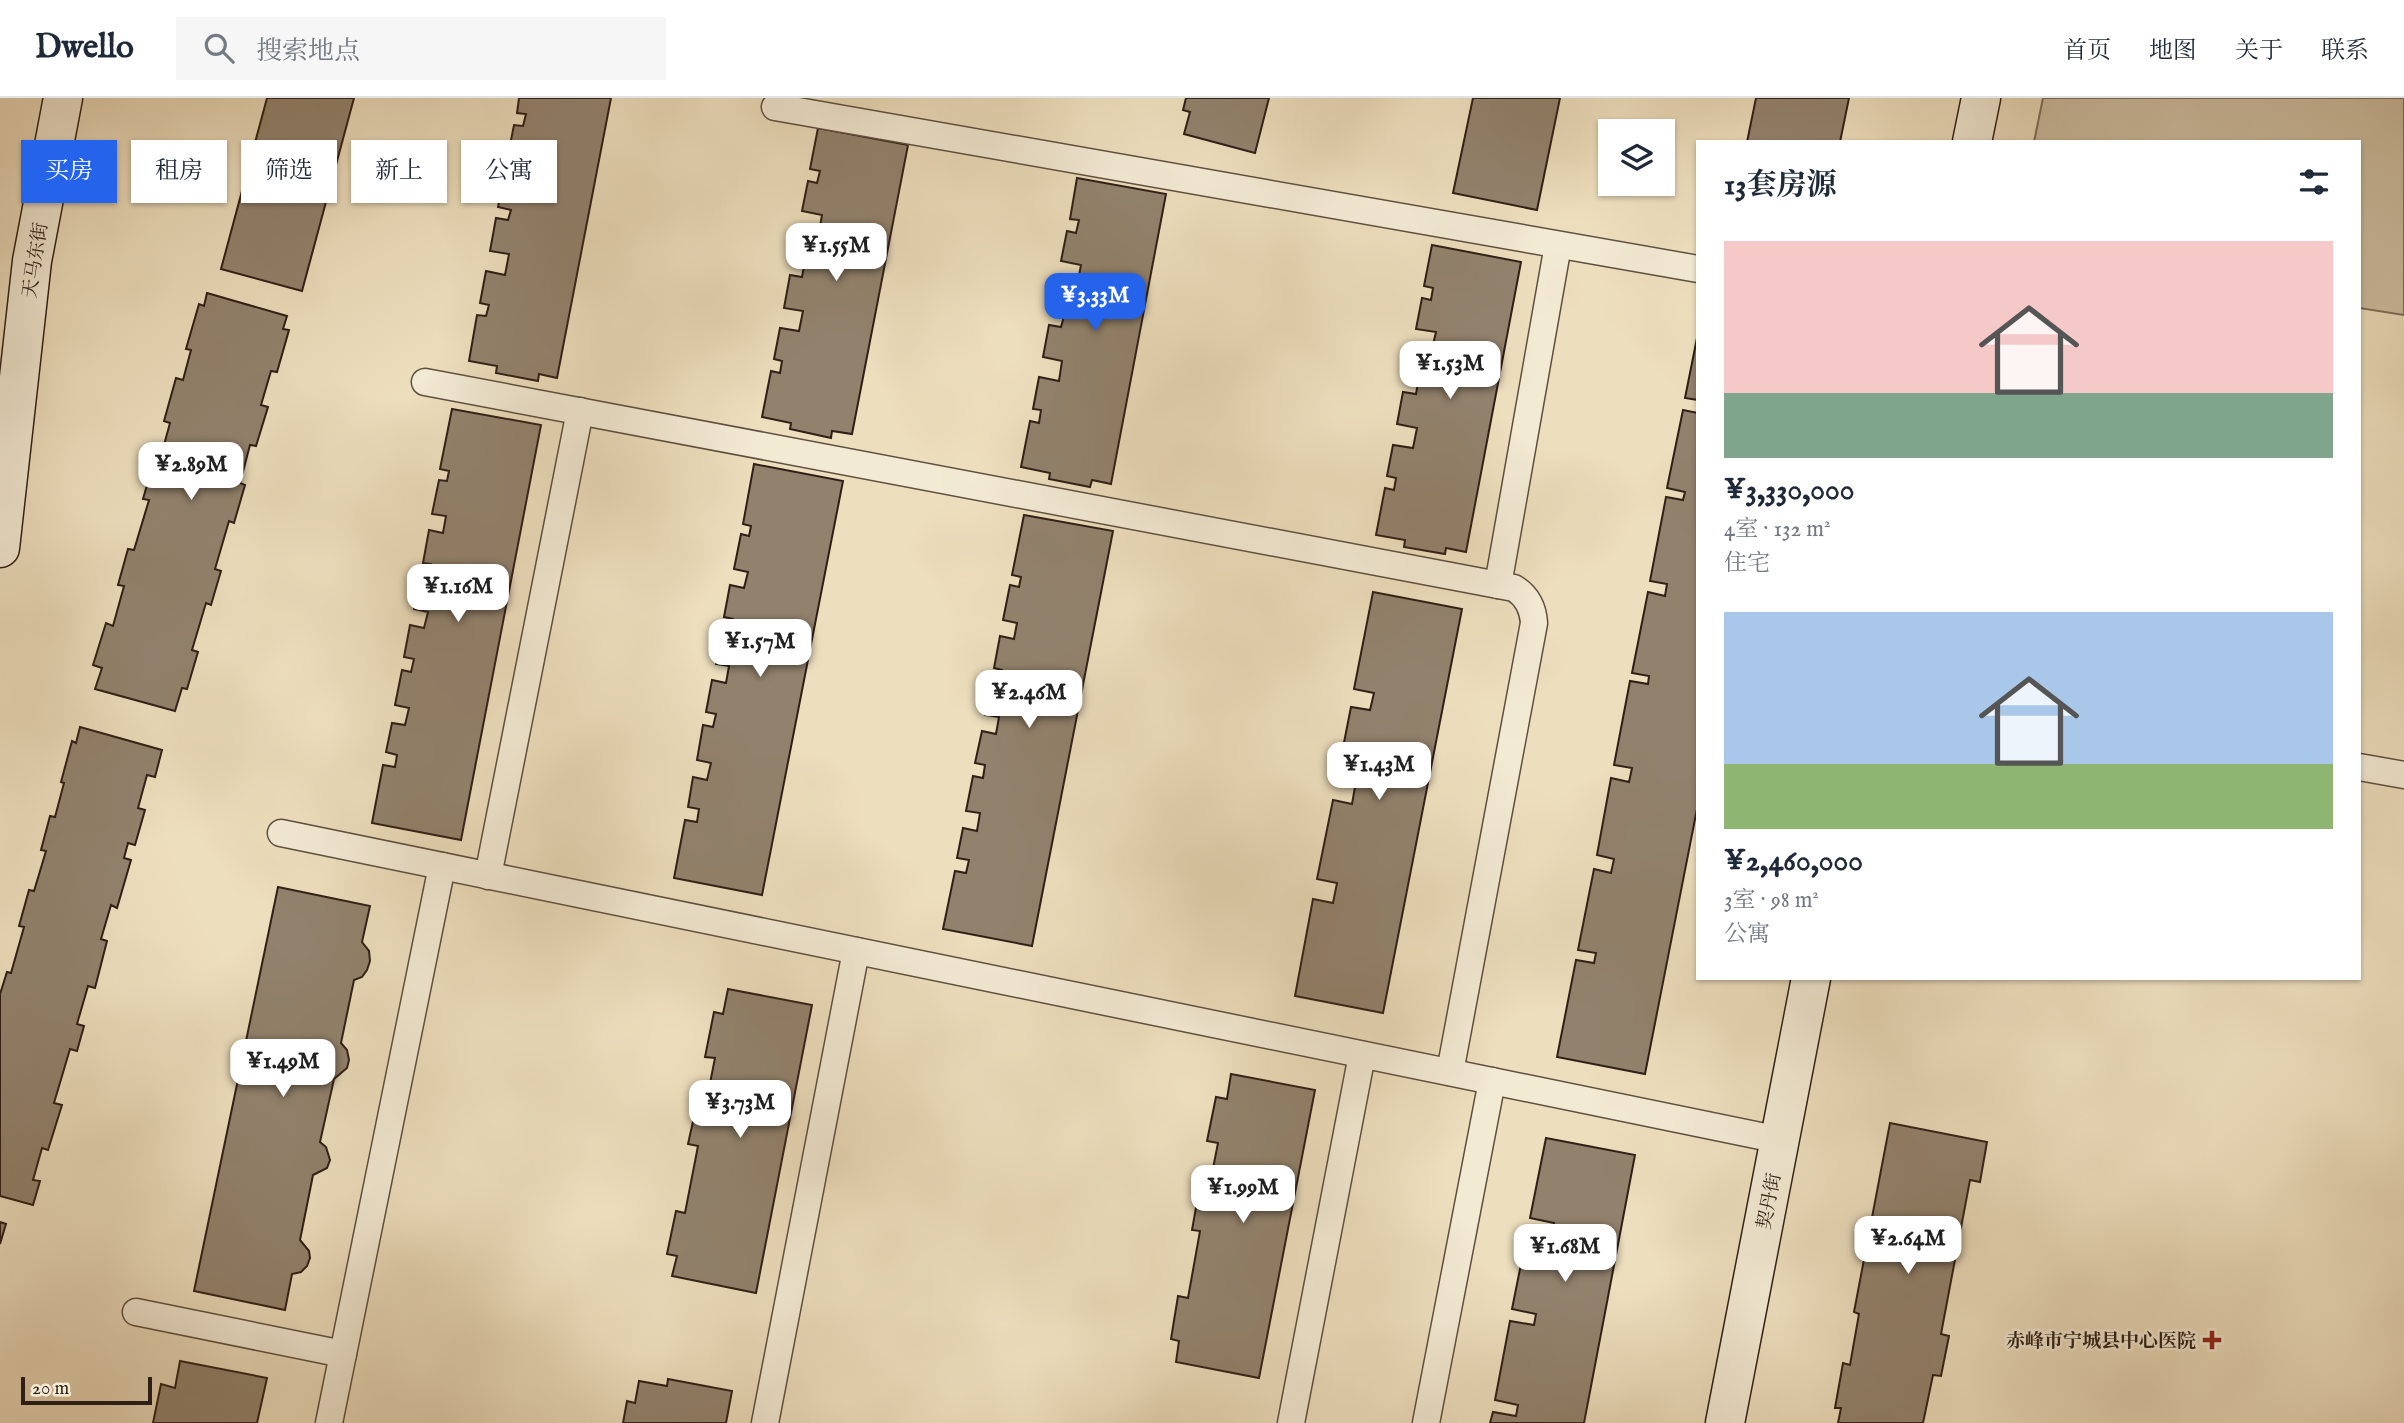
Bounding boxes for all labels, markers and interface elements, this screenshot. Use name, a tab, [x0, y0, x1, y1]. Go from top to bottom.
search box	[176, 17, 666, 80]
text: Dwello	[35, 27, 134, 69]
icon: search	[200, 29, 238, 67]
text: 搜索地点	[256, 35, 360, 68]
text: 首页	[2063, 36, 2111, 67]
text: 地图	[2149, 36, 2197, 67]
text: 关于	[2235, 36, 2283, 67]
text: 联系	[2321, 36, 2369, 67]
map controls	[1598, 119, 1675, 196]
button: layers	[1598, 119, 1675, 196]
chip: 买房	[21, 140, 117, 203]
chip: 租房	[131, 140, 227, 203]
chip: 筛选	[241, 140, 337, 203]
chip: 新上	[351, 140, 447, 203]
chip: 公寓	[461, 140, 557, 203]
icon: filters	[2295, 163, 2333, 201]
text: 13套房源	[1724, 167, 1836, 205]
street label: 天马东街	[18, 221, 54, 300]
pin: ¥1.55M	[779, 223, 893, 283]
text: ¥1.55M	[802, 231, 870, 260]
pin: ¥3.33M	[1038, 274, 1152, 333]
text: ¥3.33M	[1060, 281, 1130, 310]
icon: home	[1966, 287, 2092, 413]
pin: ¥1.53M	[1393, 342, 1507, 401]
text: ¥1.53M	[1416, 349, 1484, 378]
pin: ¥2.89M	[134, 442, 248, 502]
text: ¥2.89M	[154, 450, 228, 479]
text: ¥3,330,000	[1724, 472, 1854, 510]
text: 4室 · 132 m²	[1724, 515, 1831, 544]
text: 住宅	[1724, 549, 1770, 578]
pin: ¥1.16M	[401, 564, 515, 624]
text: ¥1.16M	[423, 572, 493, 601]
pin: ¥1.57M	[703, 620, 817, 679]
text: ¥1.57M	[725, 627, 796, 656]
icon: home	[1966, 658, 2092, 784]
pin: ¥2.46M	[972, 670, 1086, 730]
text: ¥2.46M	[991, 678, 1067, 707]
pin: ¥1.43M	[1322, 742, 1436, 802]
text: ¥1.43M	[1343, 750, 1415, 779]
text: ¥2,460,000	[1724, 843, 1863, 881]
text: 3室 · 98 m²	[1724, 886, 1819, 915]
text: 公寓	[1724, 920, 1770, 949]
pin: ¥1.49M	[226, 1040, 340, 1099]
text: ¥1.49M	[246, 1047, 320, 1076]
pin: ¥3.73M	[683, 1080, 797, 1140]
text: ¥3.73M	[705, 1088, 775, 1117]
pin: ¥1.99M	[1186, 1166, 1300, 1225]
street label: 契丹街	[1753, 1171, 1787, 1232]
text: ¥1.99M	[1207, 1173, 1279, 1202]
pin: ¥2.64M	[1851, 1216, 1965, 1276]
pin: ¥1.68M	[1508, 1224, 1622, 1284]
text: ¥2.64M	[1870, 1224, 1946, 1253]
text: ¥1.68M	[1530, 1232, 1600, 1261]
place label: 赤峰市宁城县中心医院	[2006, 1330, 2196, 1354]
marker: 赤峰市宁城县中心医院	[2202, 1330, 2222, 1350]
scale bar	[21, 1374, 152, 1406]
text: 20 m	[32, 1377, 69, 1401]

